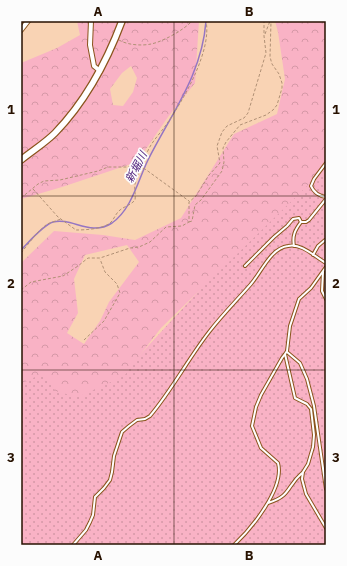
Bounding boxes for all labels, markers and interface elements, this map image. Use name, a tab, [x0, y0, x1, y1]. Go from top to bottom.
text: A	[94, 3, 103, 20]
text: B	[245, 3, 254, 20]
text: 1	[7, 101, 15, 118]
text: 1	[332, 101, 340, 118]
water label: 新堀川	[122, 148, 150, 185]
text: 2	[7, 275, 15, 292]
text: 2	[332, 275, 340, 292]
text: 3	[7, 449, 15, 466]
text: 3	[332, 449, 340, 466]
text: A	[94, 547, 103, 564]
text: B	[245, 547, 254, 564]

